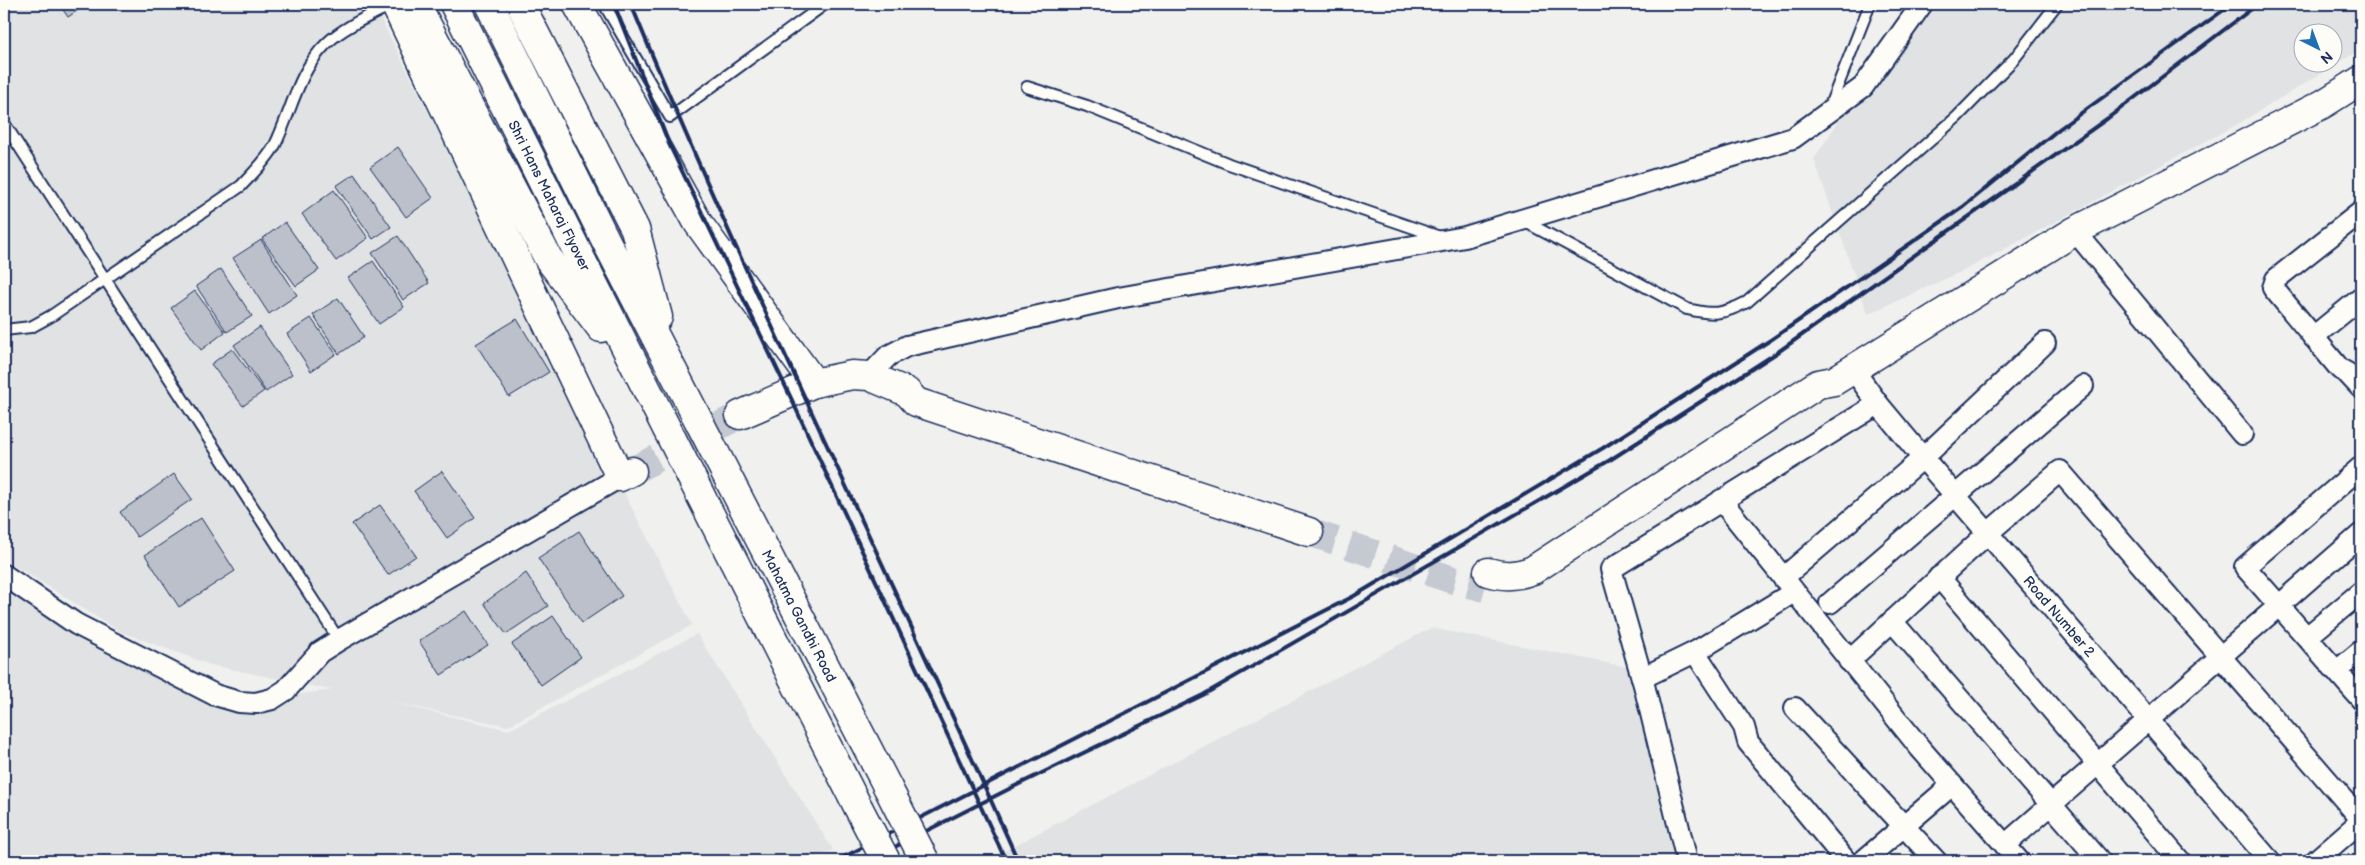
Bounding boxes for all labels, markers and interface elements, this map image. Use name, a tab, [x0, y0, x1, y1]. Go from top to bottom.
north arrow	[2292, 22, 2342, 72]
text: N	[2317, 47, 2336, 67]
street label: Shri Hans Maharaj Flyover	[505, 117, 594, 274]
street label: Mahatma Gandhi Road	[758, 547, 840, 685]
street label: Road Number 2	[2020, 572, 2099, 661]

